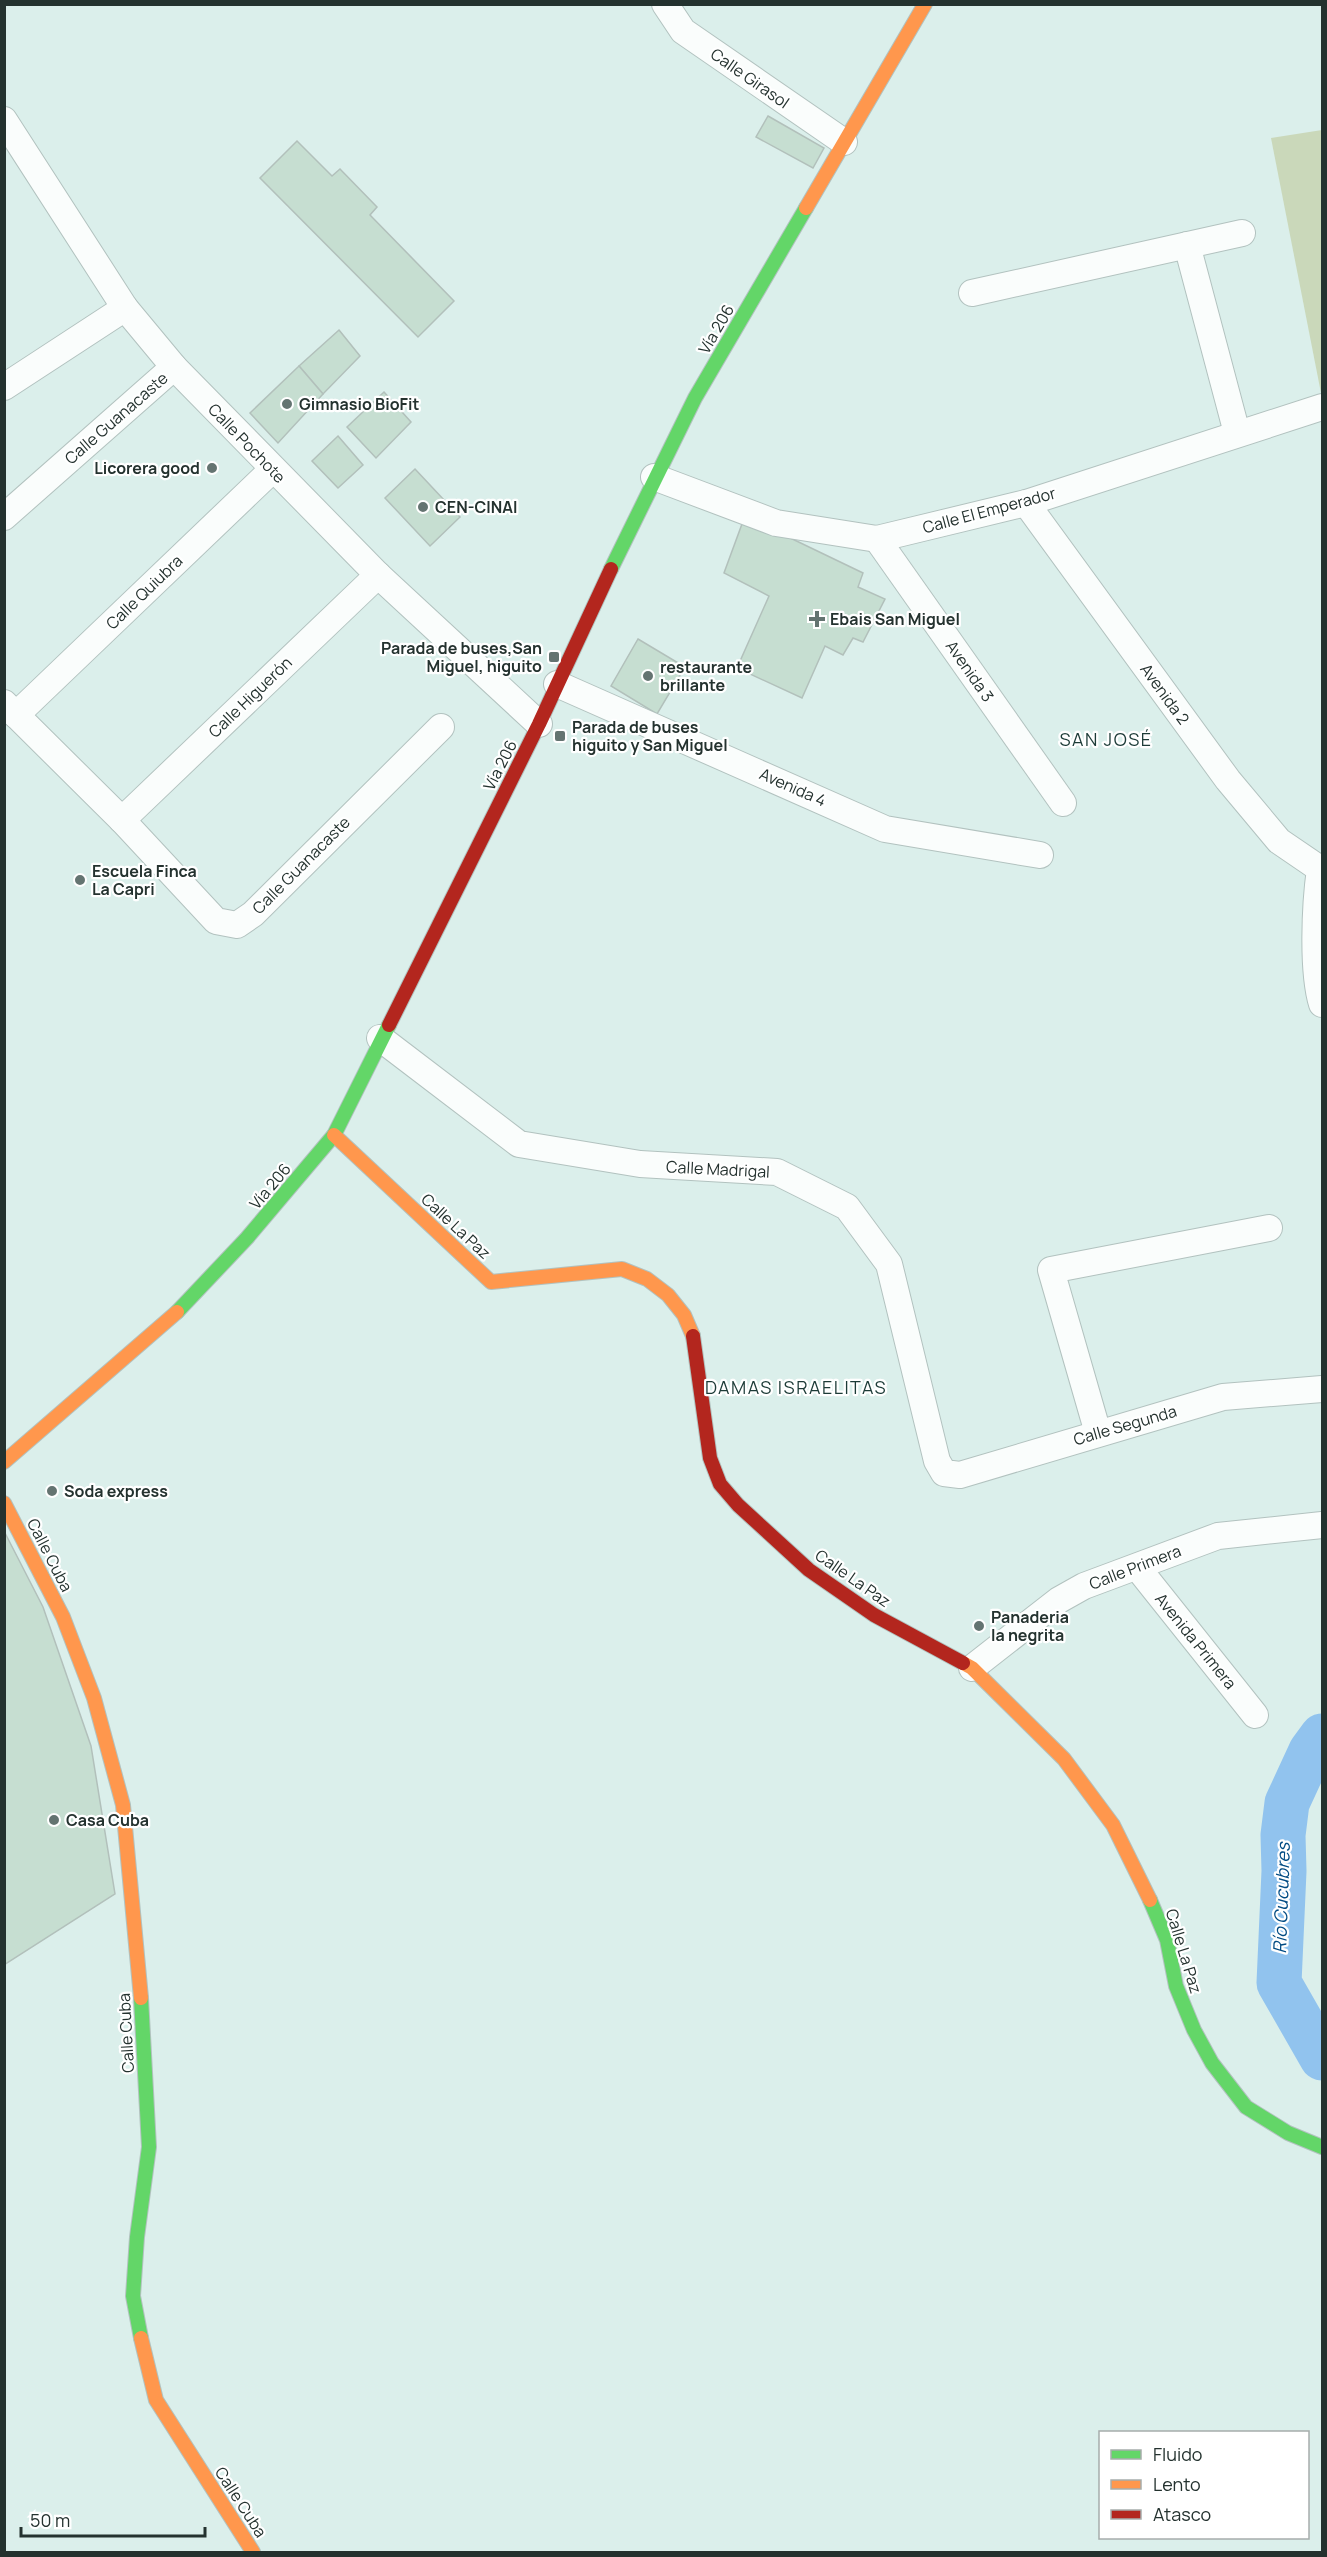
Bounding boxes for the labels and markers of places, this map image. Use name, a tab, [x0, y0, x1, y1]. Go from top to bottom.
place label: Gimnasio BioFit	[299, 393, 419, 415]
marker: Gimnasio BioFit	[280, 397, 294, 411]
place label: Licorera good	[94, 457, 200, 479]
marker: Licorera good	[205, 461, 219, 475]
place label: CEN-CINAI	[435, 496, 517, 518]
marker: CEN-CINAI	[416, 500, 430, 514]
place label: Ebais San Miguel	[830, 608, 960, 630]
marker: Ebais San Miguel	[808, 610, 826, 628]
place label: Parada de buses,San Miguel, higuito	[381, 637, 542, 677]
marker: Parada de buses,San Miguel, higuito	[547, 650, 561, 664]
place label: restaurante brillante	[660, 656, 753, 696]
marker: restaurante brillante	[641, 669, 655, 683]
place label: Parada de buses higuito y San Miguel	[572, 716, 728, 756]
marker: Parada de buses higuito y San Miguel	[553, 729, 567, 743]
place label: Escuela Finca La Capri	[92, 860, 197, 900]
marker: Escuela Finca La Capri	[73, 873, 87, 887]
place label: Soda express	[64, 1480, 168, 1502]
marker: Soda express	[45, 1484, 59, 1498]
place label: Panaderia la negrita	[991, 1606, 1069, 1646]
marker: Panaderia la negrita	[972, 1619, 986, 1633]
place label: Casa Cuba	[66, 1809, 149, 1831]
marker: Casa Cuba	[47, 1813, 61, 1827]

